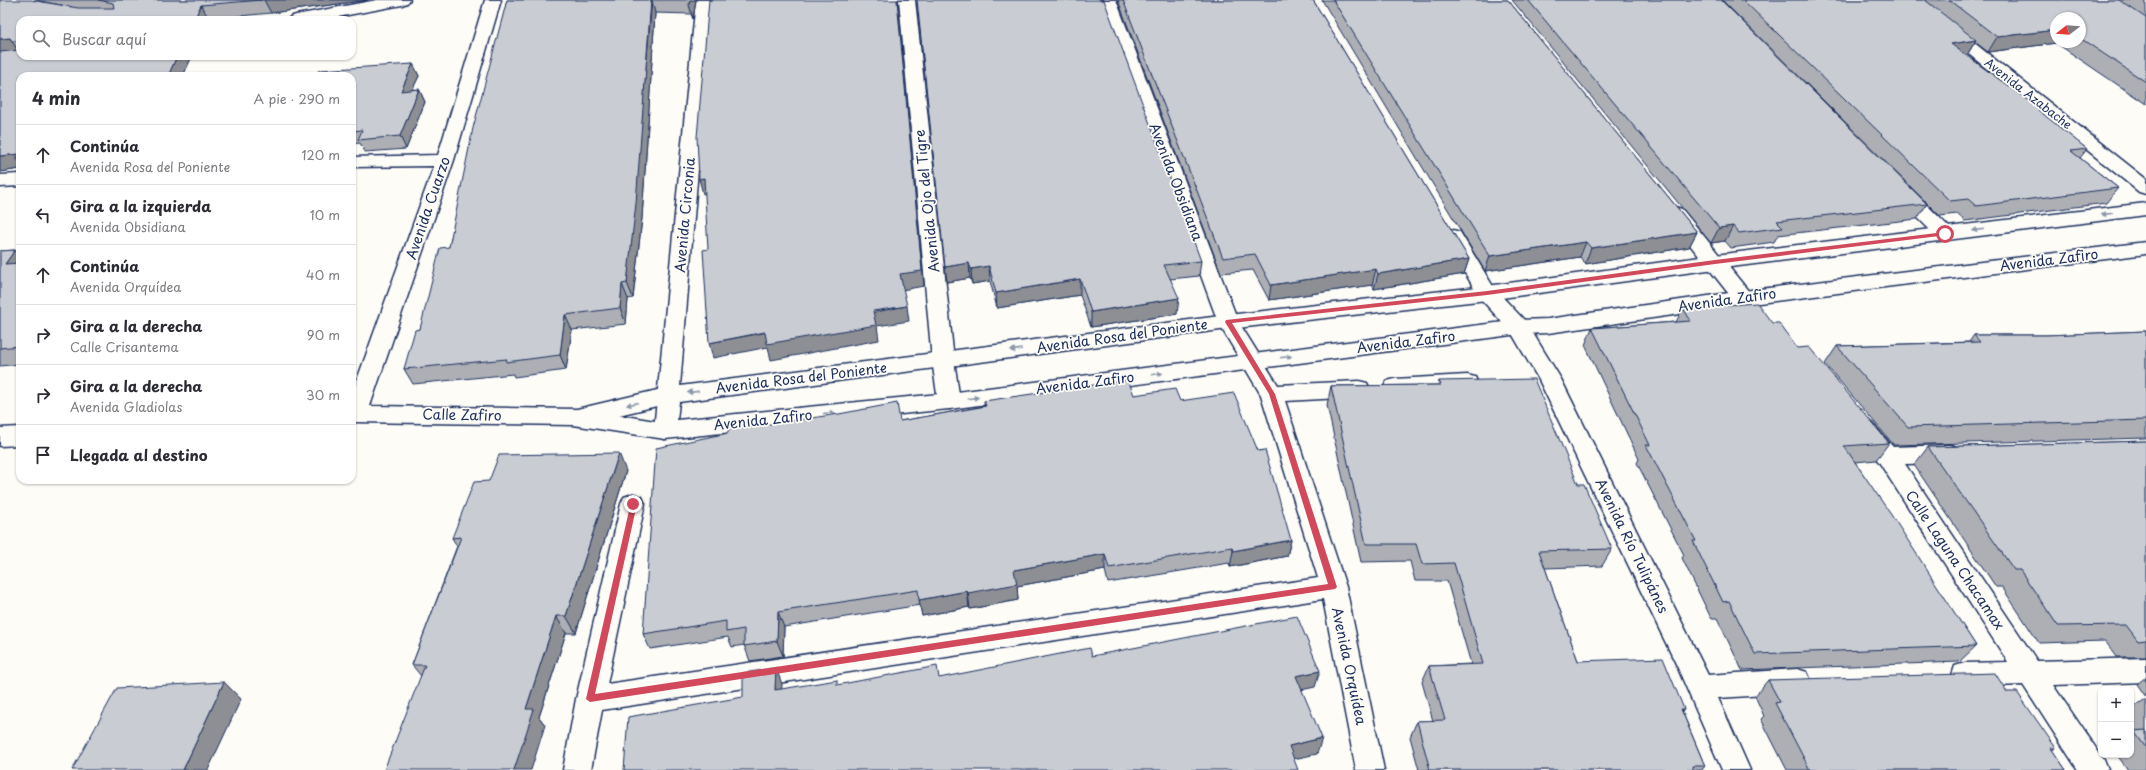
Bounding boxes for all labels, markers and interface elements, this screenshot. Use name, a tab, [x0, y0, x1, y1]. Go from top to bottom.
north arrow	[2050, 12, 2086, 48]
search box	[16, 16, 356, 60]
icon: search	[30, 27, 52, 49]
text: Buscar aquí	[62, 27, 146, 50]
street label: Avenida Azabache	[1981, 53, 2076, 133]
text: 4 min	[32, 85, 80, 111]
text: A pie · 290 m	[254, 89, 340, 108]
street label: Avenida Obsidiana	[1144, 120, 1209, 244]
street label: Avenida Ojo del Tigre	[909, 129, 944, 274]
text: Continúa	[70, 134, 139, 157]
icon: ahead	[32, 144, 54, 166]
text: 120 m	[301, 145, 340, 164]
street label: Avenida Cuarzo	[400, 154, 455, 262]
street label: Avenida Circonia	[669, 156, 700, 273]
text: Avenida Rosa del Poniente	[70, 157, 230, 176]
text: Gira a la izquierda	[70, 194, 211, 217]
icon: left	[32, 204, 54, 226]
text: 10 m	[310, 205, 340, 224]
one-way arrow	[2101, 210, 2113, 217]
text: Avenida Obsidiana	[70, 217, 186, 236]
route start	[1936, 225, 1954, 243]
one-way arrow	[1972, 226, 1984, 233]
street label: Avenida Zafiro	[1999, 243, 2100, 276]
text: Continúa	[70, 254, 139, 277]
icon: ahead	[32, 264, 54, 286]
text: 40 m	[306, 265, 340, 284]
text: Avenida Orquídea	[70, 277, 181, 296]
street label: Avenida Zafiro	[1676, 282, 1778, 317]
street label: Avenida Rosa del Poniente	[1035, 313, 1209, 358]
text: Gira a la derecha	[70, 314, 202, 337]
icon: right	[32, 324, 54, 346]
text: 90 m	[307, 325, 340, 344]
street label: Avenida Zafiro	[1356, 325, 1457, 358]
text: Calle Crisantema	[70, 337, 179, 356]
one-way arrow	[1010, 347, 1022, 354]
one-way arrow	[1280, 354, 1292, 360]
street label: Avenida Rosa del Poniente	[714, 357, 888, 398]
street label: Avenida Zafiro	[1035, 366, 1136, 399]
one-way arrow	[1151, 371, 1163, 377]
text: Gira a la derecha	[70, 374, 202, 397]
icon: right	[32, 384, 54, 406]
text: 30 m	[306, 385, 340, 404]
one-way arrow	[687, 389, 699, 395]
one-way arrow	[966, 395, 979, 401]
text: Avenida Gladiolas	[70, 397, 182, 416]
one-way arrow	[625, 401, 638, 407]
street label: Calle Zafiro	[422, 403, 502, 426]
street label: Avenida Zafiro	[713, 404, 814, 435]
one-way arrow	[823, 410, 835, 417]
text: Llegada al destino	[70, 443, 208, 466]
icon: arrive	[32, 444, 54, 466]
street label: Avenida Río Tulipánes	[1591, 475, 1674, 617]
street label: Calle Laguna Chacamax	[1901, 486, 2010, 634]
route end	[624, 495, 642, 513]
street label: Avenida Orquídea	[1327, 605, 1372, 727]
map controls	[2098, 686, 2134, 758]
button: +	[2098, 686, 2134, 722]
button: −	[2098, 722, 2134, 758]

